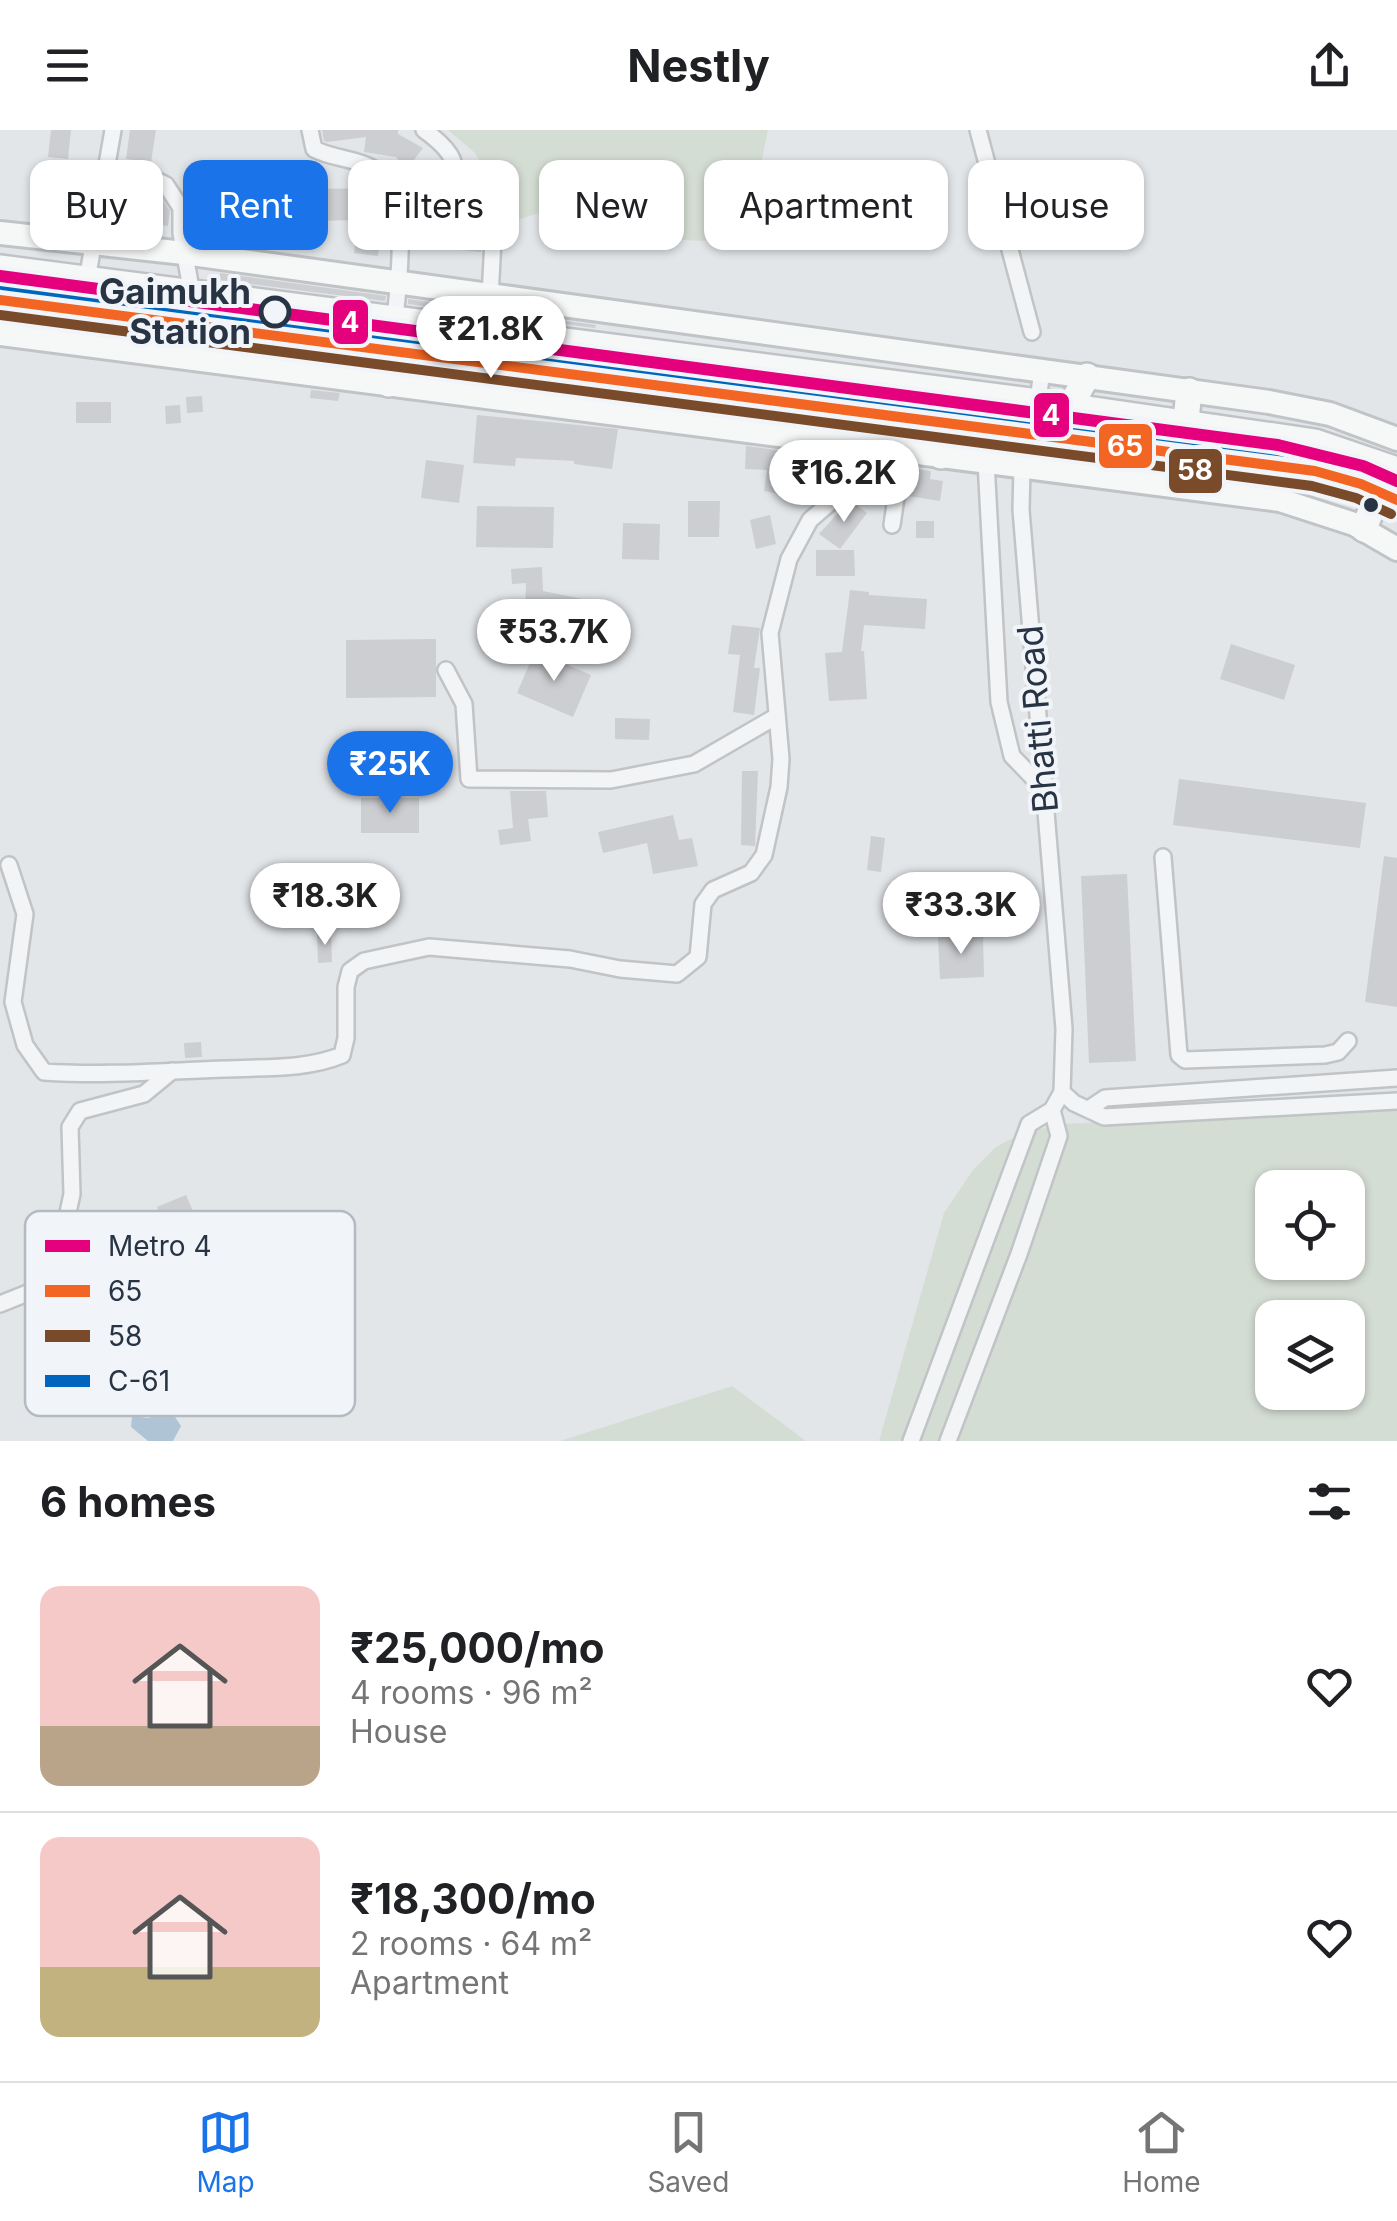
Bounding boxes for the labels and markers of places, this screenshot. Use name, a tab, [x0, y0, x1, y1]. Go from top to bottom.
place label: Gaimukh Station	[99, 270, 251, 352]
pin: ₹21.8K	[410, 296, 572, 381]
marker: Gaimukh Station	[260, 297, 290, 327]
pin: ₹16.2K	[763, 440, 925, 525]
unlabelled marker	[1361, 495, 1381, 515]
pin: ₹53.7K	[473, 599, 635, 684]
pin: ₹25K	[331, 731, 449, 816]
pin: ₹18.3K	[244, 863, 406, 948]
pin: ₹33.3K	[880, 872, 1042, 957]

